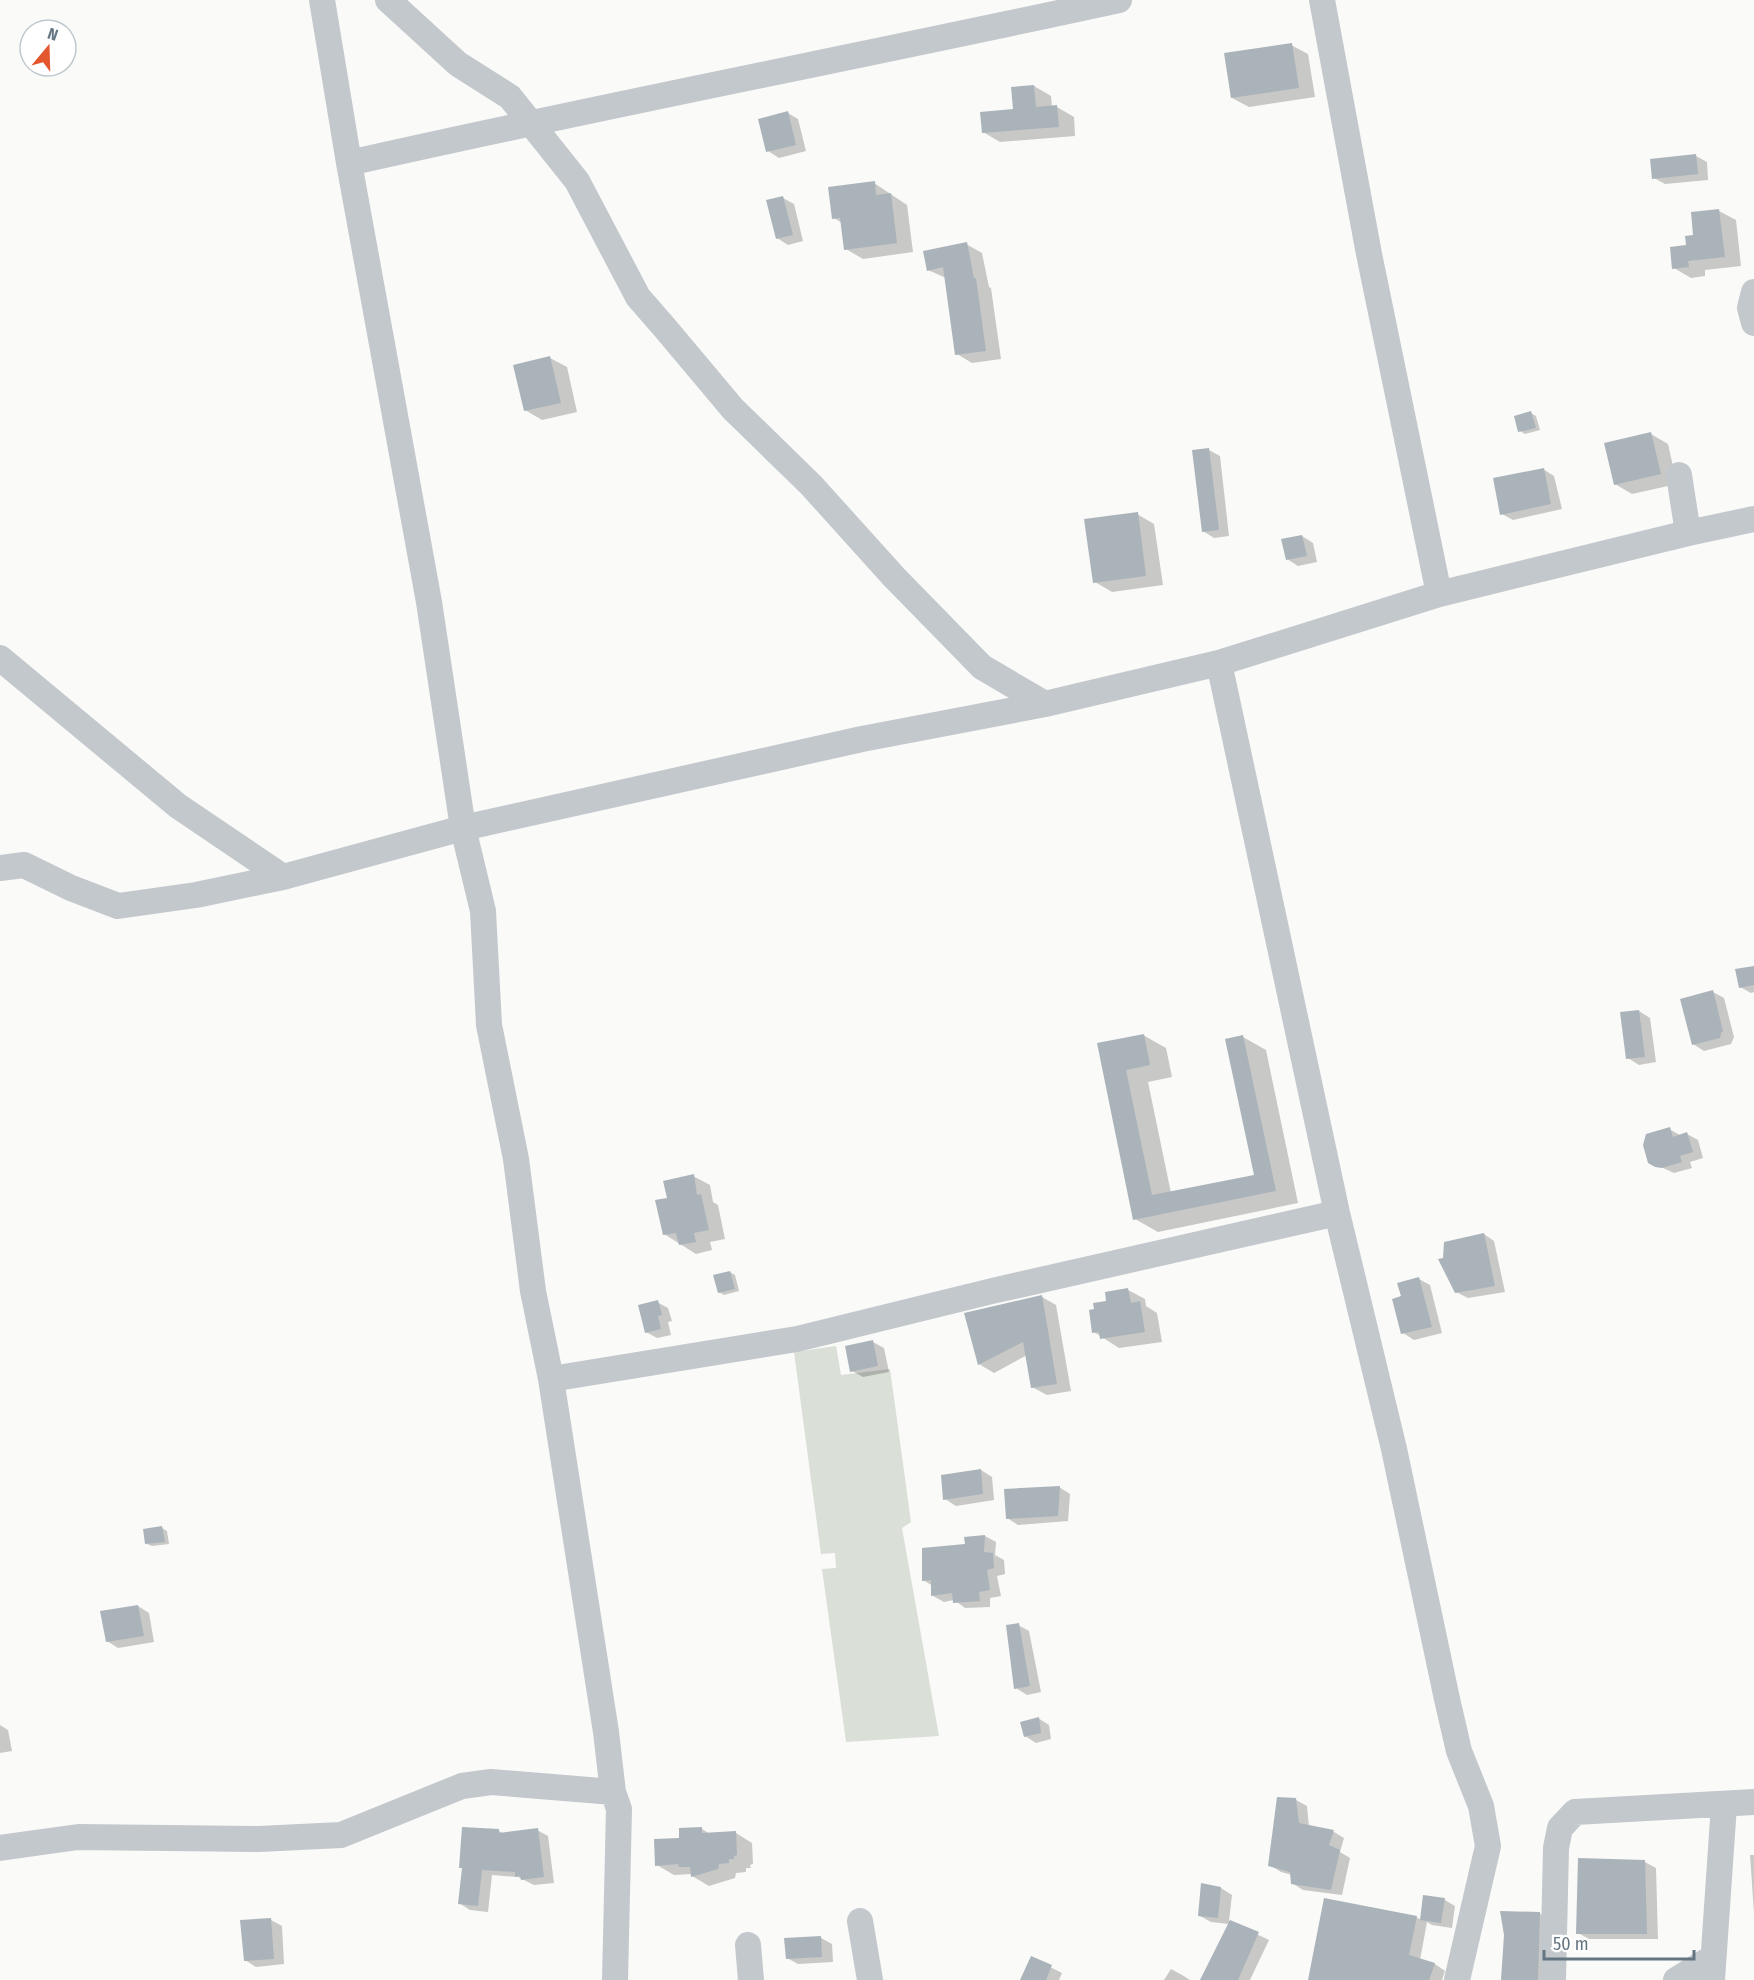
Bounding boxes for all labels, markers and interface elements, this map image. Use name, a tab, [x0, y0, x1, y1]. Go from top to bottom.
north arrow	[18, 18, 78, 78]
text: N	[45, 24, 60, 45]
scale bar	[1544, 1923, 1694, 1961]
text: 50 m	[1553, 1933, 1589, 1955]

